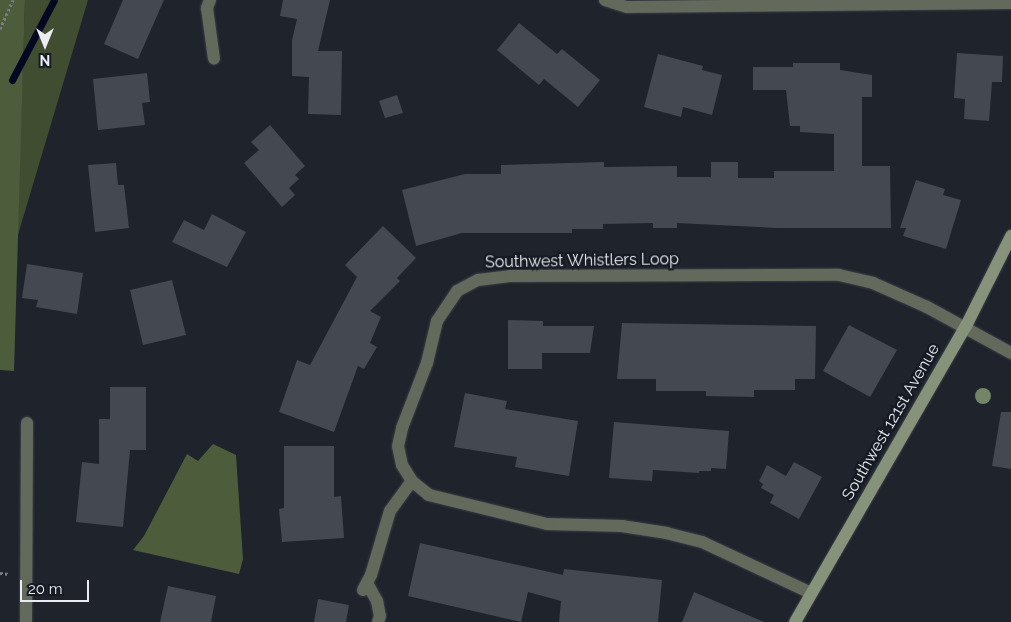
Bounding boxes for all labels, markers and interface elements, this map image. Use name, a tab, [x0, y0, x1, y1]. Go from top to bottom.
north arrow	[20, 20, 70, 70]
text: N	[40, 52, 50, 68]
street label: Southwest Whistlers Loop	[485, 250, 679, 272]
street label: Southwest 121st Avenue	[838, 340, 944, 504]
scale bar	[22, 570, 91, 602]
text: 20 m	[28, 580, 63, 598]

